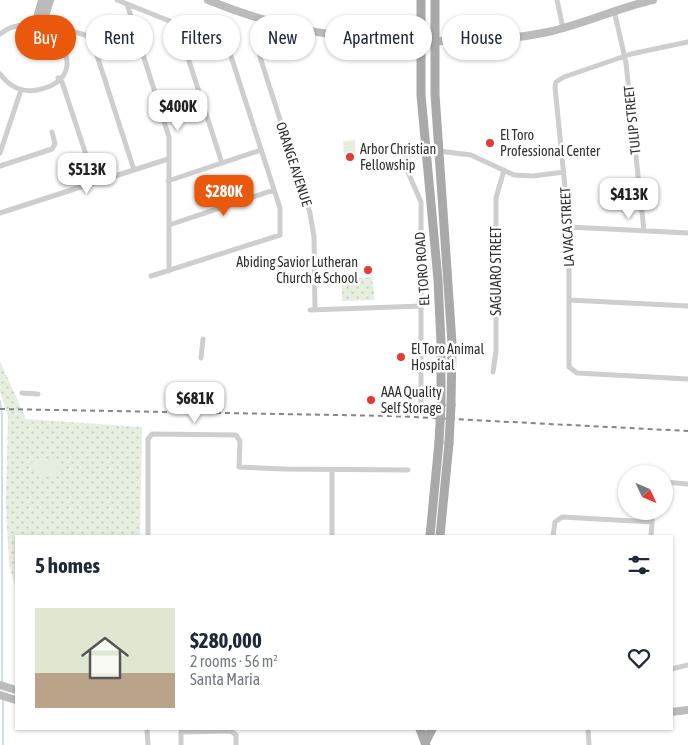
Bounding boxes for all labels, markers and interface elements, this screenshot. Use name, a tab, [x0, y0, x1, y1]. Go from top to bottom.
chip: Buy	[15, 15, 76, 60]
chip: Rent	[86, 15, 153, 60]
chip: Filters	[163, 15, 240, 60]
chip: New	[250, 15, 315, 60]
chip: Apartment	[325, 15, 432, 60]
chip: House	[442, 15, 520, 60]
street label: TULIP STREET	[620, 85, 644, 155]
pin: $400K	[143, 90, 213, 132]
text: $400K	[159, 97, 197, 115]
street label: ORANGE AVENUE	[273, 120, 315, 208]
place label: El Toro Professional Center	[500, 127, 601, 159]
marker: El Toro Professional Center	[484, 137, 496, 149]
place label: Arbor Christian Fellowship	[360, 141, 436, 173]
marker: Arbor Christian Fellowship	[344, 151, 356, 163]
pin: $513K	[52, 152, 122, 195]
text: $513K	[68, 160, 106, 178]
pin: $280K	[189, 174, 259, 217]
pin: $413K	[594, 178, 664, 220]
text: $280K	[205, 182, 243, 200]
text: $413K	[610, 185, 648, 203]
street label: LA VACA STREET	[557, 187, 577, 267]
street label: SAGUARO STREET	[488, 226, 504, 316]
street label: EL TORO ROAD	[411, 231, 433, 306]
place label: Abiding Savior Lutheran Church & School	[236, 254, 358, 286]
marker: Abiding Savior Lutheran Church & School	[362, 264, 374, 276]
place label: El Toro Animal Hospital	[411, 341, 485, 373]
marker: El Toro Animal Hospital	[395, 351, 407, 363]
pin: $681K	[160, 382, 230, 424]
place label: AAA Quality Self Storage	[381, 384, 442, 416]
text: $681K	[176, 389, 214, 407]
marker: AAA Quality Self Storage	[365, 394, 377, 406]
north arrow	[618, 465, 672, 520]
map controls	[618, 465, 673, 520]
icon: filters	[625, 551, 653, 579]
text: 5 homes	[35, 553, 100, 577]
icon: home	[75, 628, 135, 688]
text: $280,000	[190, 628, 262, 652]
icon: heart	[625, 644, 653, 672]
text: 2 rooms · 56 m²	[190, 652, 278, 670]
text: Santa Maria	[190, 670, 260, 688]

